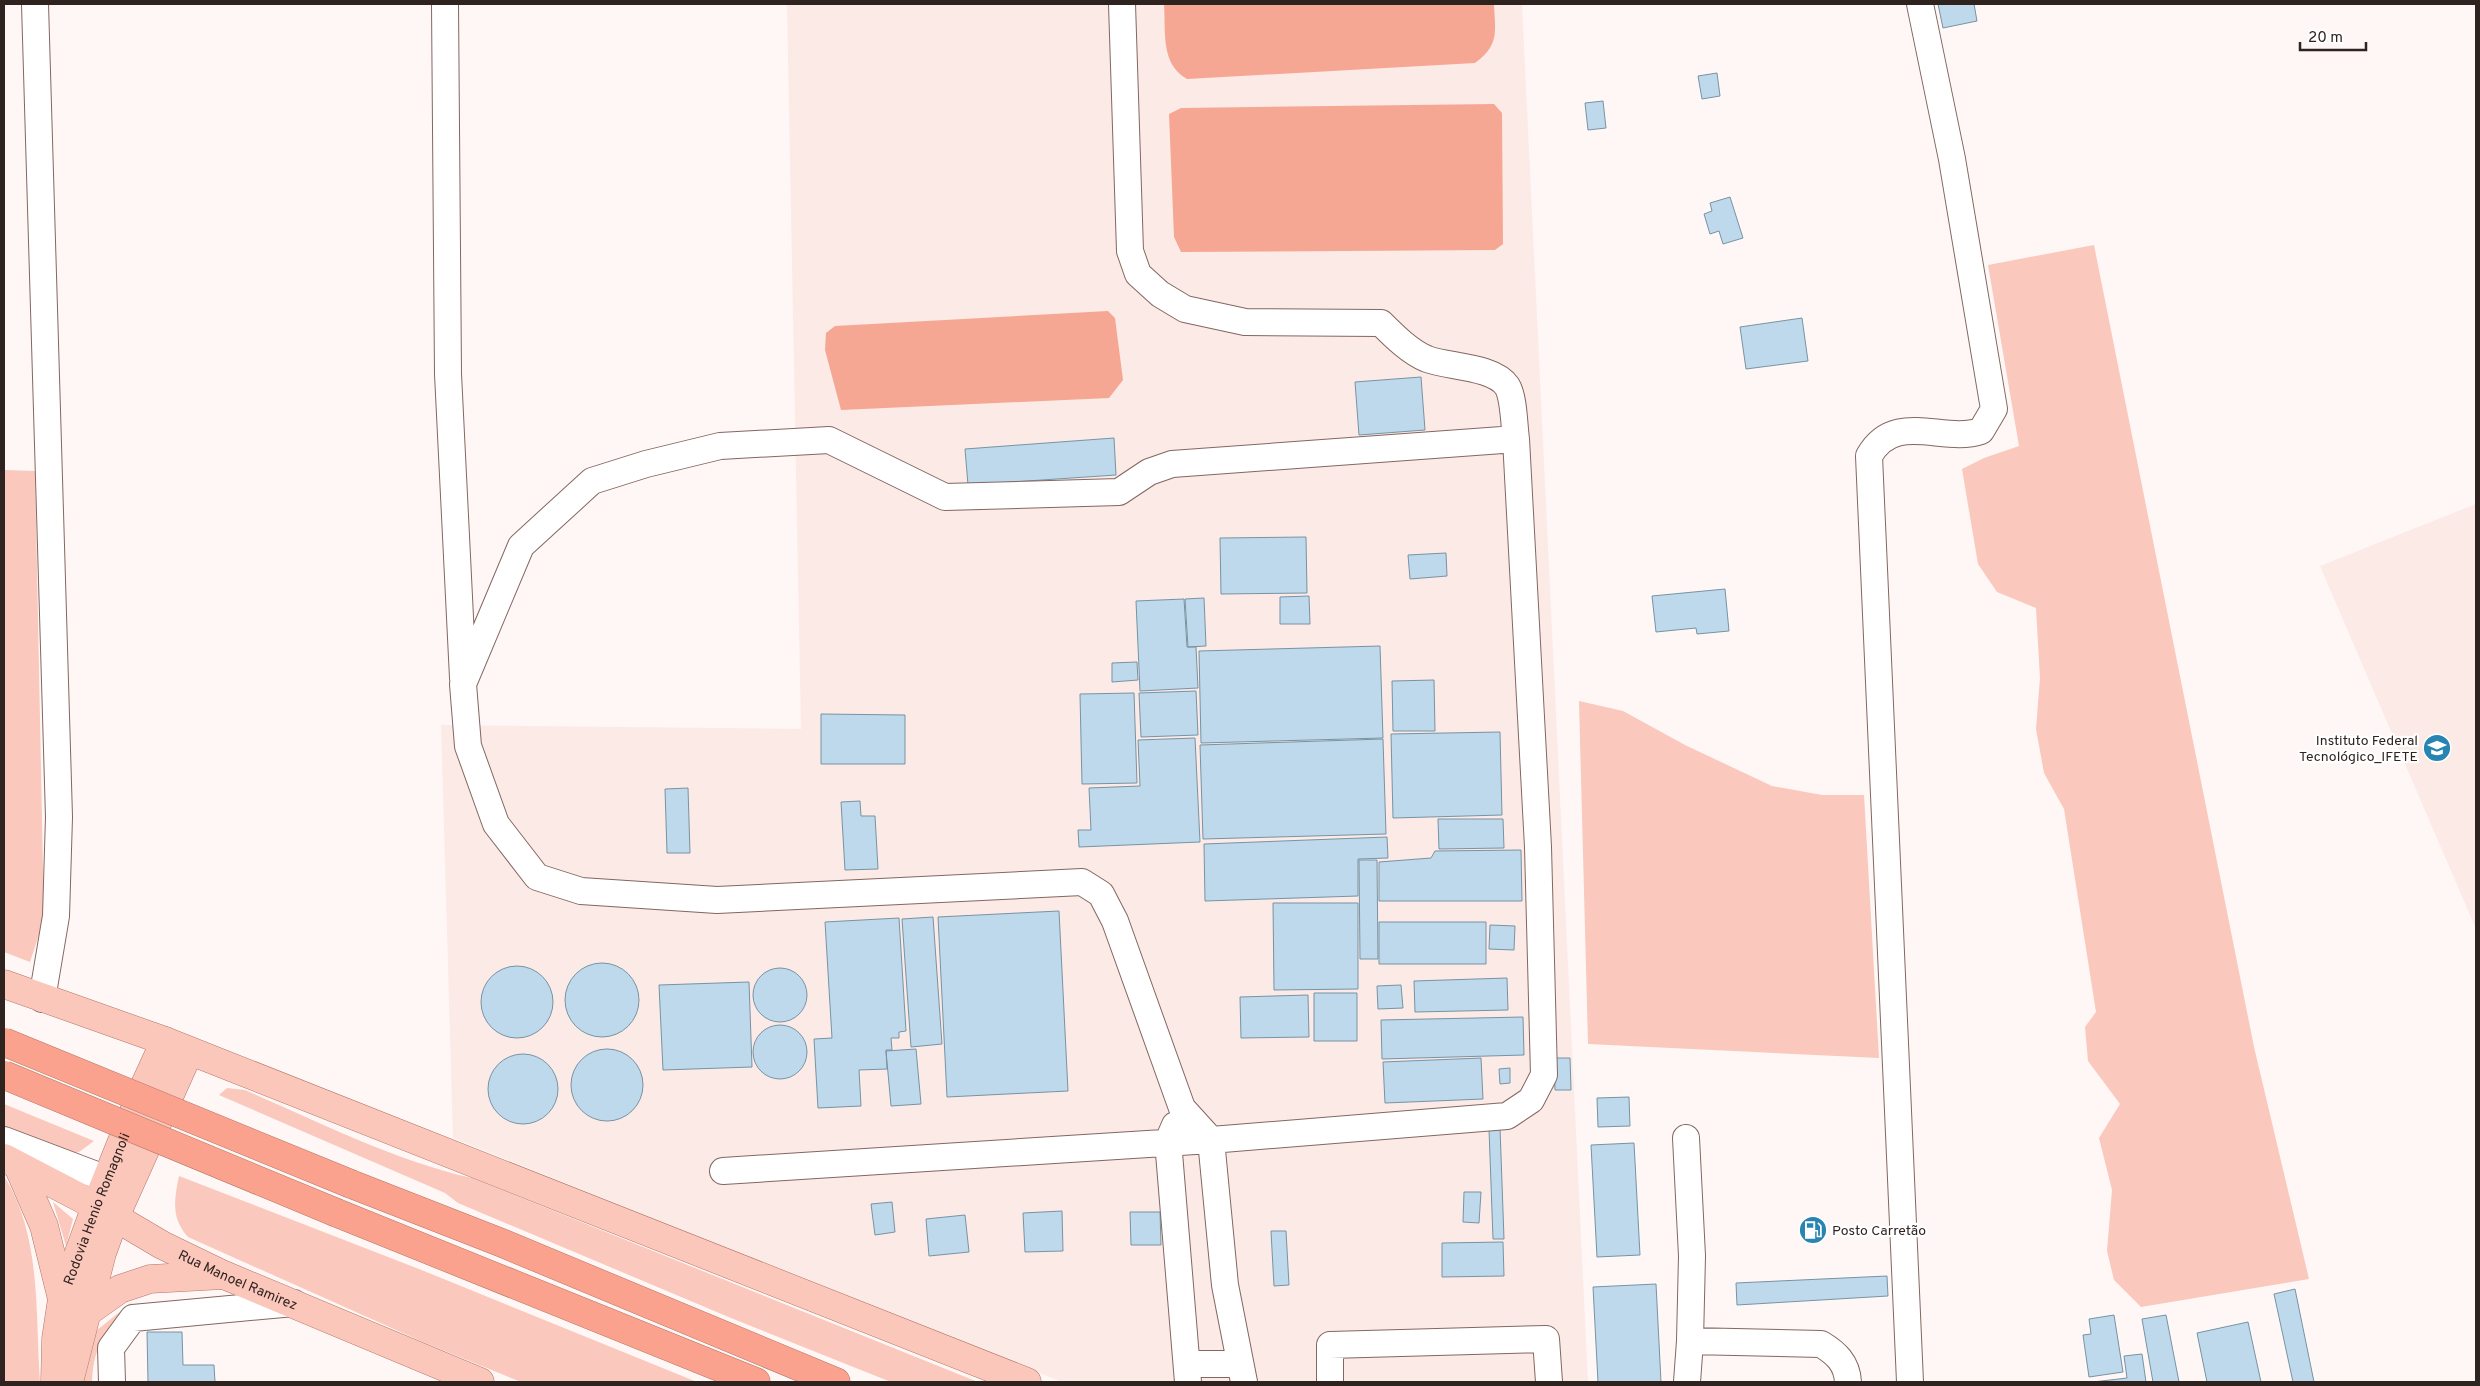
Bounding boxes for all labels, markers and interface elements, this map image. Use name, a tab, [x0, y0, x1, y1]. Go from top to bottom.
scale bar	[2300, 20, 2366, 52]
text: 20 m	[2308, 29, 2343, 48]
place label: Instituto Federal Tecnológico_IFETE	[2299, 733, 2418, 766]
school or university icon: Instituto Federal Tecnológico_IFETE	[2422, 733, 2452, 763]
street label: Rodovia Henio Romagnoli	[61, 1131, 134, 1288]
fuel station icon: Posto Carretão	[1798, 1215, 1828, 1245]
place label: Posto Carretão	[1832, 1223, 1926, 1240]
street label: Rua Manoel Ramirez	[175, 1247, 300, 1315]

